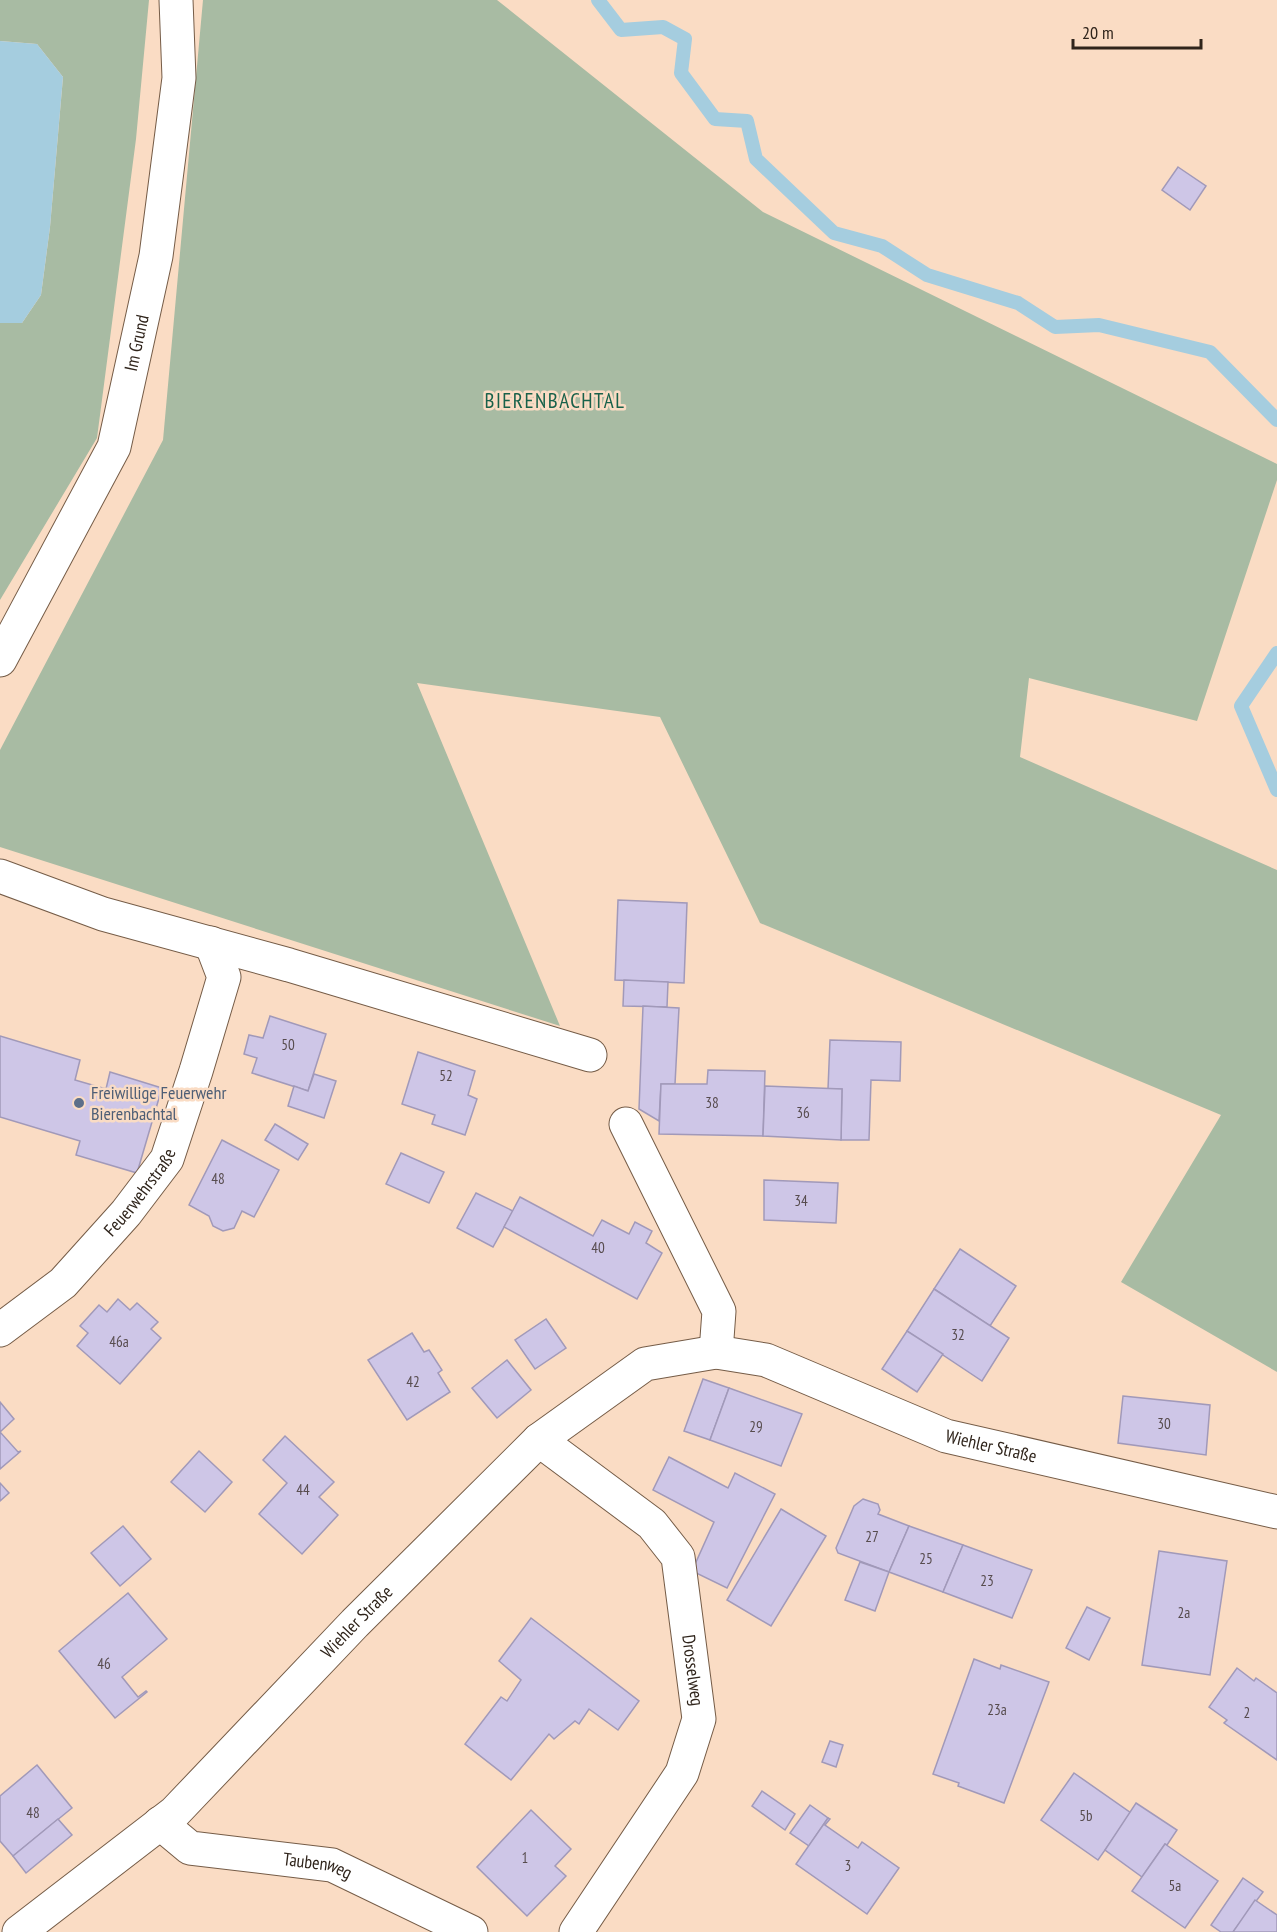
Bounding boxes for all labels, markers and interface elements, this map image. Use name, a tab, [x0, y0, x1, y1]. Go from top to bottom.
scale bar	[1073, 12, 1200, 50]
text: 20 m	[1082, 21, 1114, 44]
street label: Im Grund	[119, 313, 154, 373]
district label: BIERENBACHTAL	[485, 387, 625, 414]
house number: 50	[281, 1035, 295, 1054]
house number: 52	[439, 1066, 453, 1085]
place label: Freiwillige Feuerwehr Bierenbachtal	[91, 1081, 226, 1125]
house number: 38	[705, 1093, 719, 1112]
marker: Freiwillige Feuerwehr Bierenbachtal	[72, 1096, 86, 1110]
house number: 36	[796, 1103, 810, 1122]
street label: Feuerwehrstraße	[99, 1146, 181, 1241]
house number: 48	[211, 1169, 225, 1188]
house number: 34	[794, 1191, 808, 1210]
house number: 40	[591, 1238, 605, 1257]
house number: 32	[951, 1325, 965, 1344]
house number: 46a	[109, 1332, 129, 1351]
house number: 42	[406, 1372, 420, 1391]
house number: 30	[1157, 1414, 1171, 1433]
house number: 29	[749, 1417, 763, 1436]
street label: Wiehler Straße	[943, 1424, 1039, 1467]
house number: 44	[296, 1480, 310, 1499]
house number: 27	[865, 1527, 879, 1546]
house number: 25	[919, 1549, 933, 1568]
house number: 23	[980, 1571, 994, 1590]
street label: Wiehler Straße	[316, 1580, 397, 1663]
house number: 2a	[1178, 1603, 1190, 1622]
street label: Drosselweg	[677, 1633, 709, 1707]
house number: 46	[97, 1654, 111, 1673]
house number: 23a	[987, 1700, 1007, 1719]
house number: 2	[1244, 1703, 1250, 1722]
house number: 48	[26, 1803, 40, 1822]
house number: 5b	[1079, 1806, 1093, 1825]
street label: Taubenweg	[282, 1847, 356, 1884]
house number: 1	[522, 1848, 528, 1867]
house number: 3	[845, 1856, 851, 1875]
house number: 5a	[1169, 1876, 1181, 1895]

